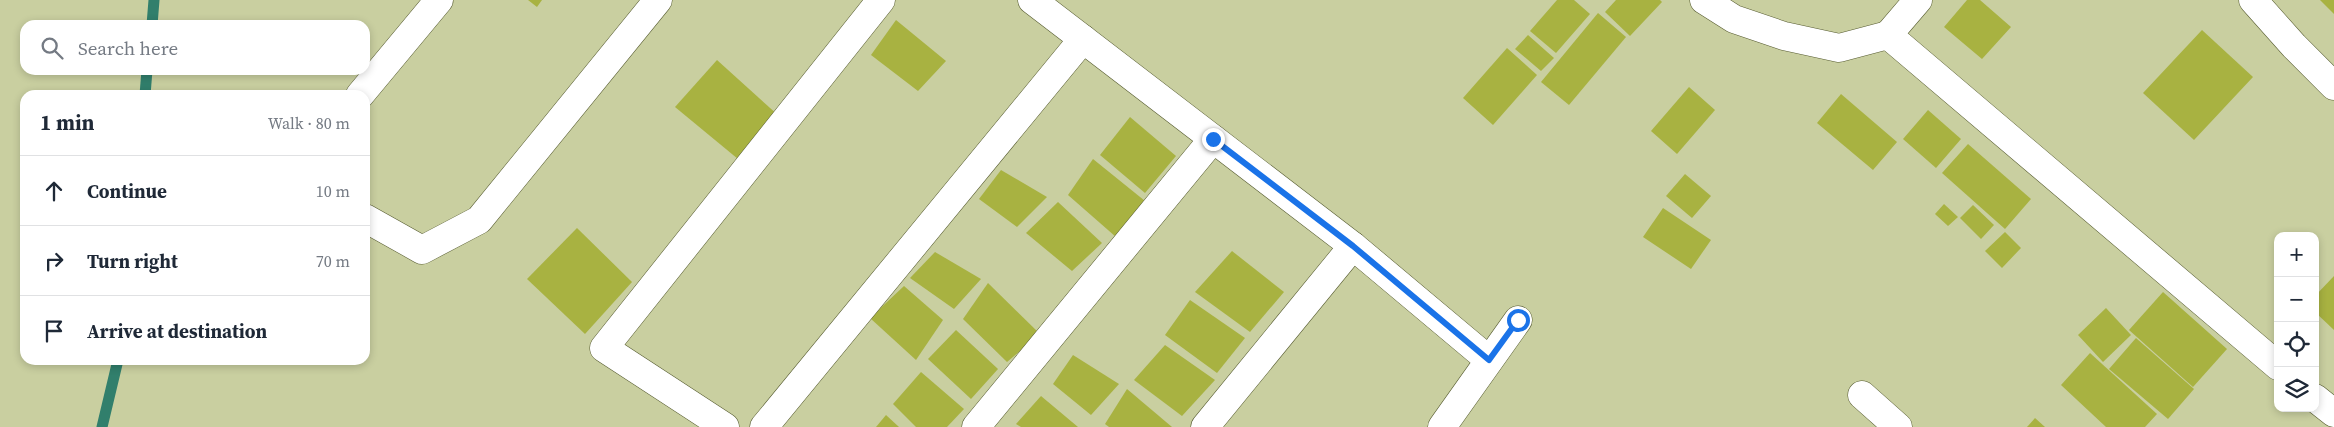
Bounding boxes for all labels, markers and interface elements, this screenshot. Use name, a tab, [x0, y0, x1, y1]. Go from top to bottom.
search box	[20, 20, 370, 75]
icon: search	[38, 34, 66, 62]
text: Search here	[78, 35, 178, 61]
text: 1 min	[40, 108, 95, 137]
text: Walk · 80 m	[268, 112, 350, 134]
route end	[1202, 128, 1225, 151]
icon: ahead	[40, 177, 68, 205]
text: Continue	[87, 178, 167, 204]
text: 10 m	[316, 180, 350, 202]
map controls	[2274, 232, 2319, 412]
button: +	[2274, 232, 2319, 277]
icon: right	[40, 247, 68, 275]
text: Turn right	[87, 248, 178, 274]
text: 70 m	[316, 250, 350, 272]
button: −	[2274, 277, 2319, 322]
route start	[1507, 309, 1530, 332]
icon: arrive	[40, 317, 68, 345]
text: Arrive at destination	[87, 318, 267, 344]
button: locate	[2274, 322, 2319, 367]
button: layers	[2274, 367, 2319, 412]

